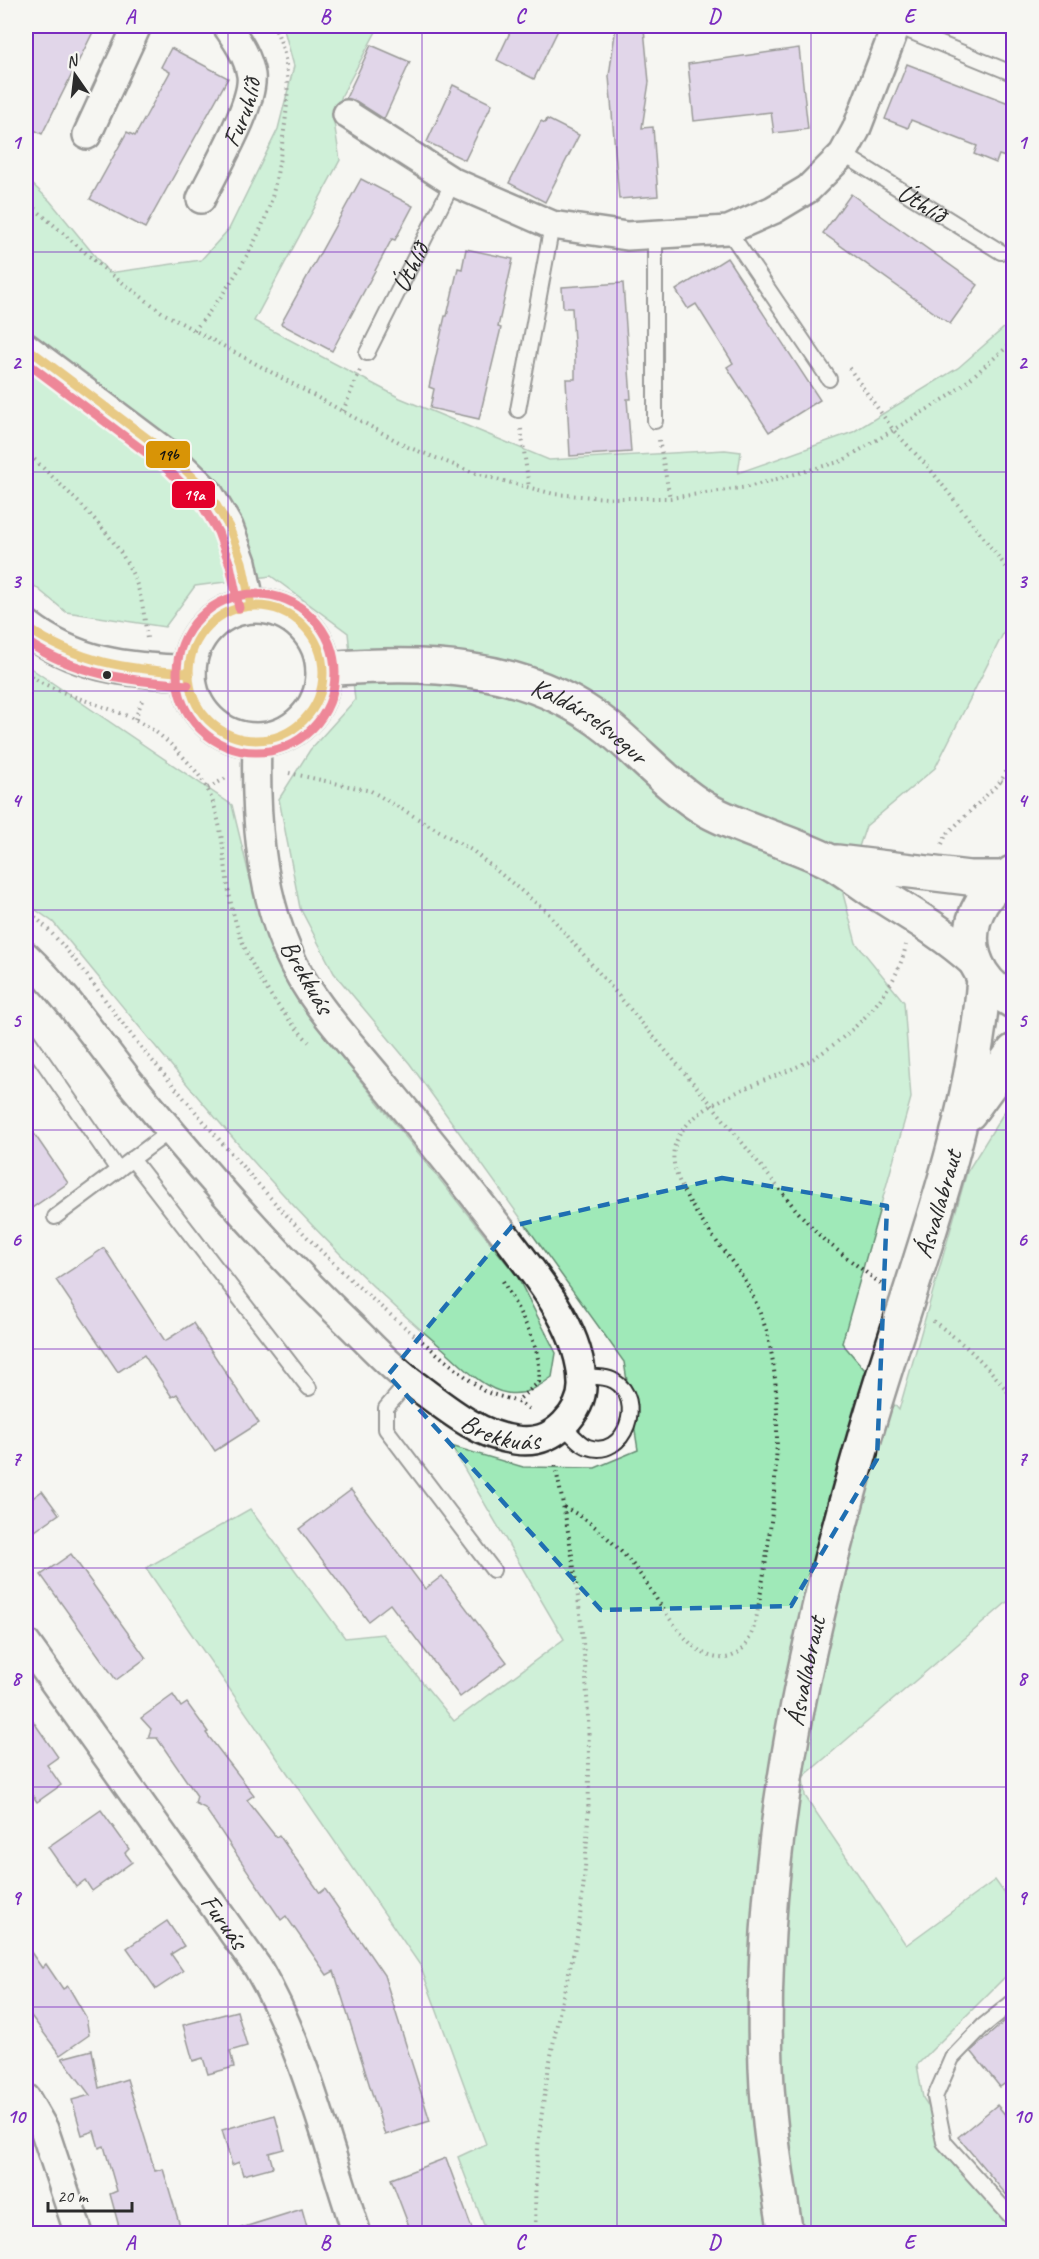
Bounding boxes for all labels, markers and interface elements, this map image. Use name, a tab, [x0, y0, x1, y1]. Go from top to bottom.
text: A	[125, 4, 137, 29]
text: B	[320, 4, 332, 29]
text: C	[515, 4, 527, 29]
text: D	[708, 4, 722, 29]
text: E	[904, 4, 918, 29]
north arrow	[45, 45, 105, 105]
text: N	[64, 50, 82, 72]
street label: Furuhlíð	[214, 73, 268, 152]
text: 1	[12, 130, 23, 155]
text: 1	[1018, 130, 1029, 155]
street label: Úthlíð	[892, 175, 956, 233]
street label: Úthlíð	[384, 233, 438, 298]
text: 2	[12, 350, 23, 375]
text: 2	[1018, 350, 1029, 375]
line badge: 19b	[145, 440, 191, 469]
text: 19b	[157, 445, 181, 465]
line badge: 19a	[171, 480, 216, 509]
text: 19a	[183, 485, 207, 505]
text: 3	[12, 569, 23, 594]
text: 3	[1018, 569, 1029, 594]
unlabelled marker	[101, 669, 113, 681]
street label: Kaldárselsvegur	[527, 670, 657, 773]
text: 4	[12, 788, 24, 813]
text: 4	[1018, 788, 1030, 813]
street label: Brekkuás	[273, 934, 342, 1022]
text: 5	[12, 1008, 23, 1033]
text: 5	[1018, 1008, 1029, 1033]
street label: Ásvallabraut	[906, 1144, 970, 1262]
text: 6	[11, 1227, 22, 1252]
text: 6	[1017, 1227, 1028, 1252]
street label: Brekkuás	[455, 1406, 544, 1457]
text: 7	[12, 1446, 23, 1471]
text: 7	[1018, 1446, 1029, 1471]
street label: Ásvallabraut	[778, 1611, 833, 1729]
text: 8	[12, 1666, 24, 1691]
text: 8	[1018, 1666, 1030, 1691]
text: 9	[12, 1885, 23, 1910]
text: 9	[1018, 1885, 1029, 1910]
street label: Furuás	[194, 1887, 257, 1957]
text: 10	[7, 2104, 27, 2129]
text: 10	[1013, 2104, 1033, 2129]
scale bar	[48, 2175, 132, 2213]
text: 20 m	[57, 2185, 90, 2207]
text: A	[125, 2230, 137, 2255]
text: B	[320, 2230, 332, 2255]
text: C	[515, 2230, 527, 2255]
text: D	[708, 2230, 722, 2255]
text: E	[904, 2230, 918, 2255]

